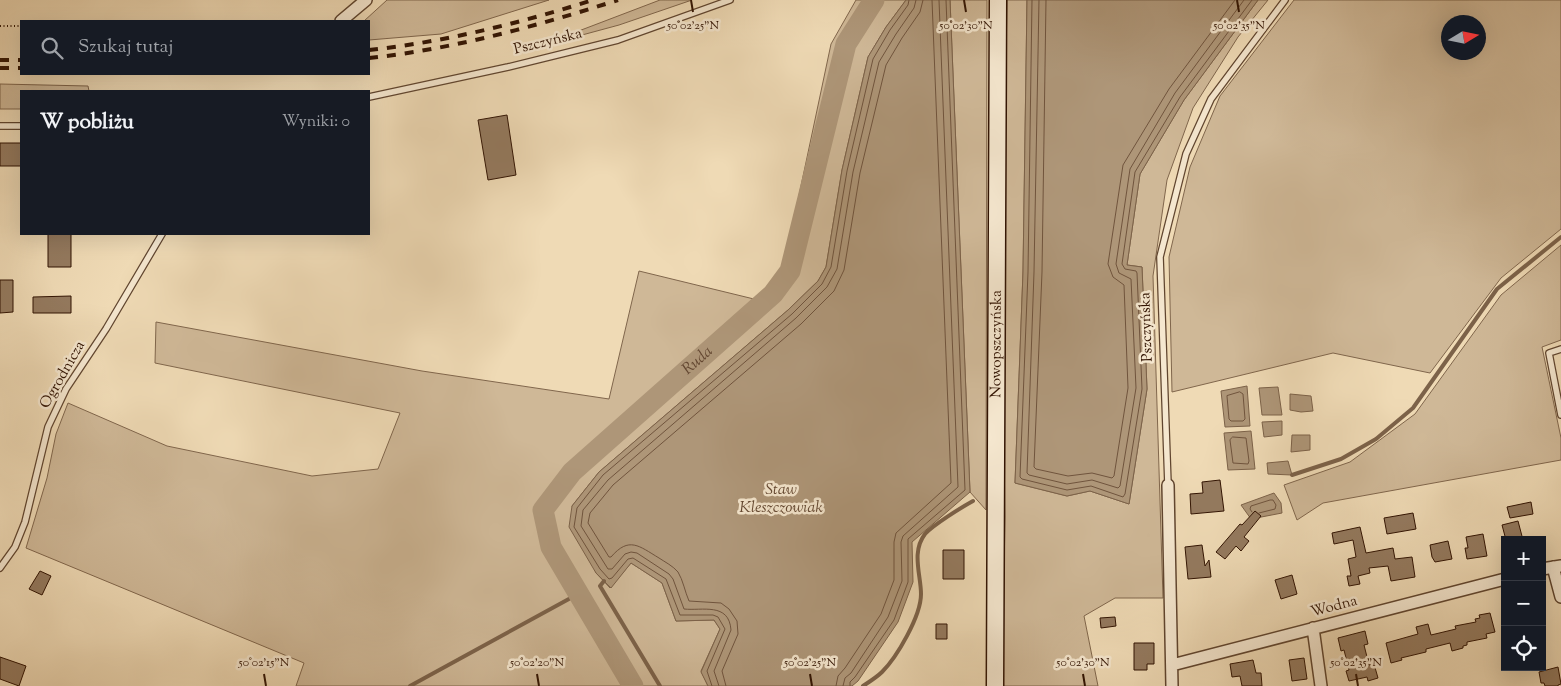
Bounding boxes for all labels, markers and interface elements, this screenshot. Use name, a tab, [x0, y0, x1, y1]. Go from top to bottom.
north arrow	[1441, 15, 1486, 60]
text: 50°02'25"N	[666, 17, 720, 35]
text: 50°02'30"N	[938, 17, 993, 35]
text: 50°02'35"N	[1212, 17, 1265, 35]
search box	[20, 20, 370, 75]
street label: Pszczyńska	[512, 23, 584, 61]
icon: search	[38, 34, 66, 62]
text: Szukaj tutaj	[78, 34, 173, 61]
text: W pobliżu	[40, 108, 134, 138]
text: Wyniki: 0	[282, 111, 350, 134]
street label: Nowopszczyńska	[986, 290, 1007, 398]
street label: Pszczyńska	[1135, 292, 1159, 362]
street label: Ogrodnicza	[35, 337, 91, 413]
water label: Ruda	[677, 341, 718, 381]
water label: Staw Kleszczowiak	[739, 479, 823, 520]
map controls	[1501, 536, 1546, 671]
button: +	[1501, 536, 1546, 581]
button: −	[1501, 581, 1546, 626]
street label: Wodna	[1308, 591, 1360, 623]
button: locate	[1501, 626, 1546, 671]
text: 50°02'15"N	[238, 654, 290, 672]
text: 50°02'20"N	[509, 654, 564, 672]
text: 50°02'25"N	[783, 654, 837, 672]
text: 50°02'30"N	[1055, 654, 1110, 672]
text: 50°02'35"N	[1329, 654, 1382, 672]

